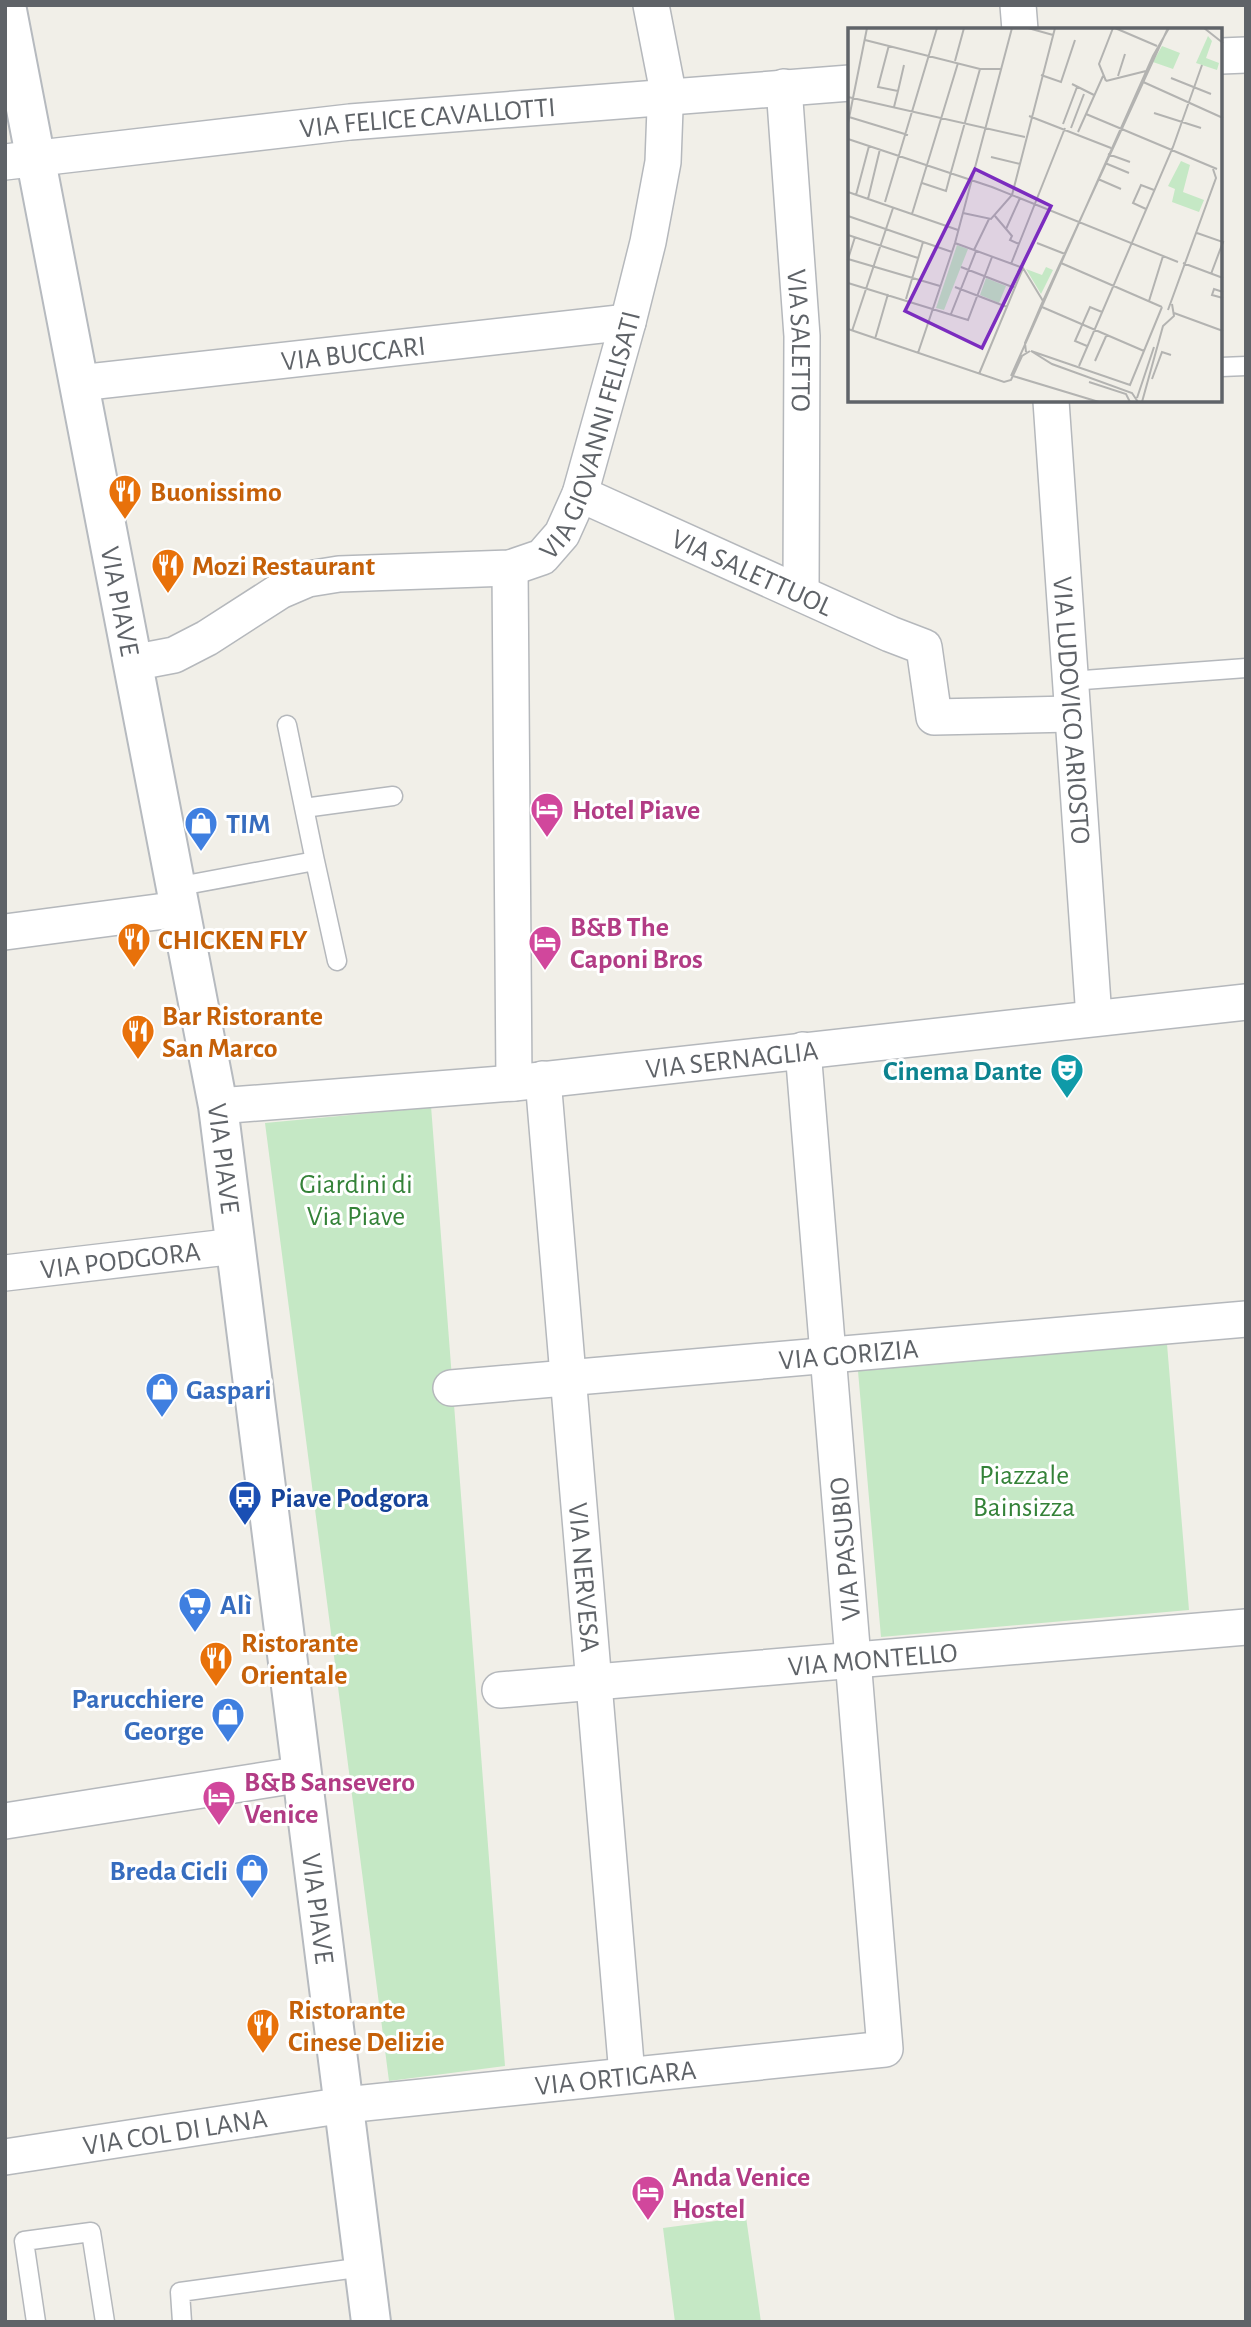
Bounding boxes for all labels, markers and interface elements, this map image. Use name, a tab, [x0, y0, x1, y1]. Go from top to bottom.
inset map	[848, 28, 1223, 402]
street label: VIA FELICE CAVALLOTTI	[298, 94, 557, 144]
street label: VIA SALETTO	[781, 268, 814, 412]
street label: VIA GIOVANNI FELISATI	[535, 308, 646, 565]
street label: VIA BUCCARI	[280, 333, 427, 376]
restaurant icon: Buonissimo	[106, 472, 144, 521]
place label: Buonissimo	[150, 479, 282, 507]
street label: VIA SALETTUOL	[667, 525, 836, 622]
street label: VIA PIAVE	[95, 544, 143, 659]
restaurant icon: Mozi Restaurant	[149, 546, 187, 595]
place label: Mozi Restaurant	[192, 553, 375, 581]
street label: VIA LUDOVICO ARIOSTO	[1047, 576, 1094, 845]
hotel icon: Hotel Piave	[528, 790, 566, 839]
place label: Hotel Piave	[572, 797, 700, 825]
shop icon: TIM	[182, 804, 220, 853]
place label: TIM	[226, 811, 271, 839]
place label: B&B The Caponi Bros	[570, 914, 703, 974]
restaurant icon: CHICKEN FLY	[115, 920, 153, 969]
hotel icon: B&B The Caponi Bros	[526, 923, 564, 972]
place label: CHICKEN FLY	[158, 927, 308, 955]
place label: Bar Ristorante San Marco	[162, 1003, 323, 1063]
restaurant icon: Bar Ristorante San Marco	[119, 1012, 157, 1061]
street label: VIA SERNAGLIA	[644, 1037, 820, 1084]
theatre icon: Cinema Dante	[1048, 1051, 1086, 1100]
place label: Cinema Dante	[883, 1058, 1042, 1086]
street label: VIA PIAVE	[202, 1102, 243, 1215]
park label: Giardini di Via Piave	[299, 1171, 413, 1231]
street label: VIA PODGORA	[39, 1238, 202, 1285]
street label: VIA GORIZIA	[778, 1335, 920, 1376]
shop icon: Gaspari	[143, 1370, 181, 1419]
place label: Gaspari	[186, 1377, 272, 1405]
park label: Piazzale Bainsizza	[973, 1462, 1075, 1522]
street label: VIA PASUBIO	[826, 1476, 866, 1622]
bus stop icon: Piave Podgora	[226, 1478, 264, 1527]
place label: Piave Podgora	[270, 1485, 429, 1513]
street label: VIA NERVESA	[563, 1501, 603, 1653]
supermarket icon: Alì	[176, 1585, 214, 1634]
place label: Alì	[220, 1592, 252, 1620]
place label: Ristorante Orientale	[241, 1630, 359, 1690]
restaurant icon: Ristorante Orientale	[197, 1639, 235, 1688]
street label: VIA MONTELLO	[787, 1639, 959, 1682]
place label: Parucchiere George	[72, 1686, 204, 1746]
shop icon: Parucchiere George	[209, 1695, 247, 1744]
place label: B&B Sansevero Venice	[244, 1769, 415, 1829]
hotel icon: B&B Sansevero Venice	[200, 1778, 238, 1827]
shop icon: Breda Cicli	[233, 1851, 271, 1900]
street label: VIA PIAVE	[296, 1852, 338, 1966]
place label: Breda Cicli	[109, 1858, 228, 1886]
place label: Ristorante Cinese Delizie	[288, 1997, 444, 2057]
restaurant icon: Ristorante Cinese Delizie	[244, 2006, 282, 2055]
street label: VIA ORTIGARA	[534, 2057, 698, 2101]
street label: VIA COL DI LANA	[81, 2105, 269, 2161]
place label: Anda Venice Hostel	[672, 2164, 810, 2224]
hotel icon: Anda Venice Hostel	[629, 2173, 667, 2222]

